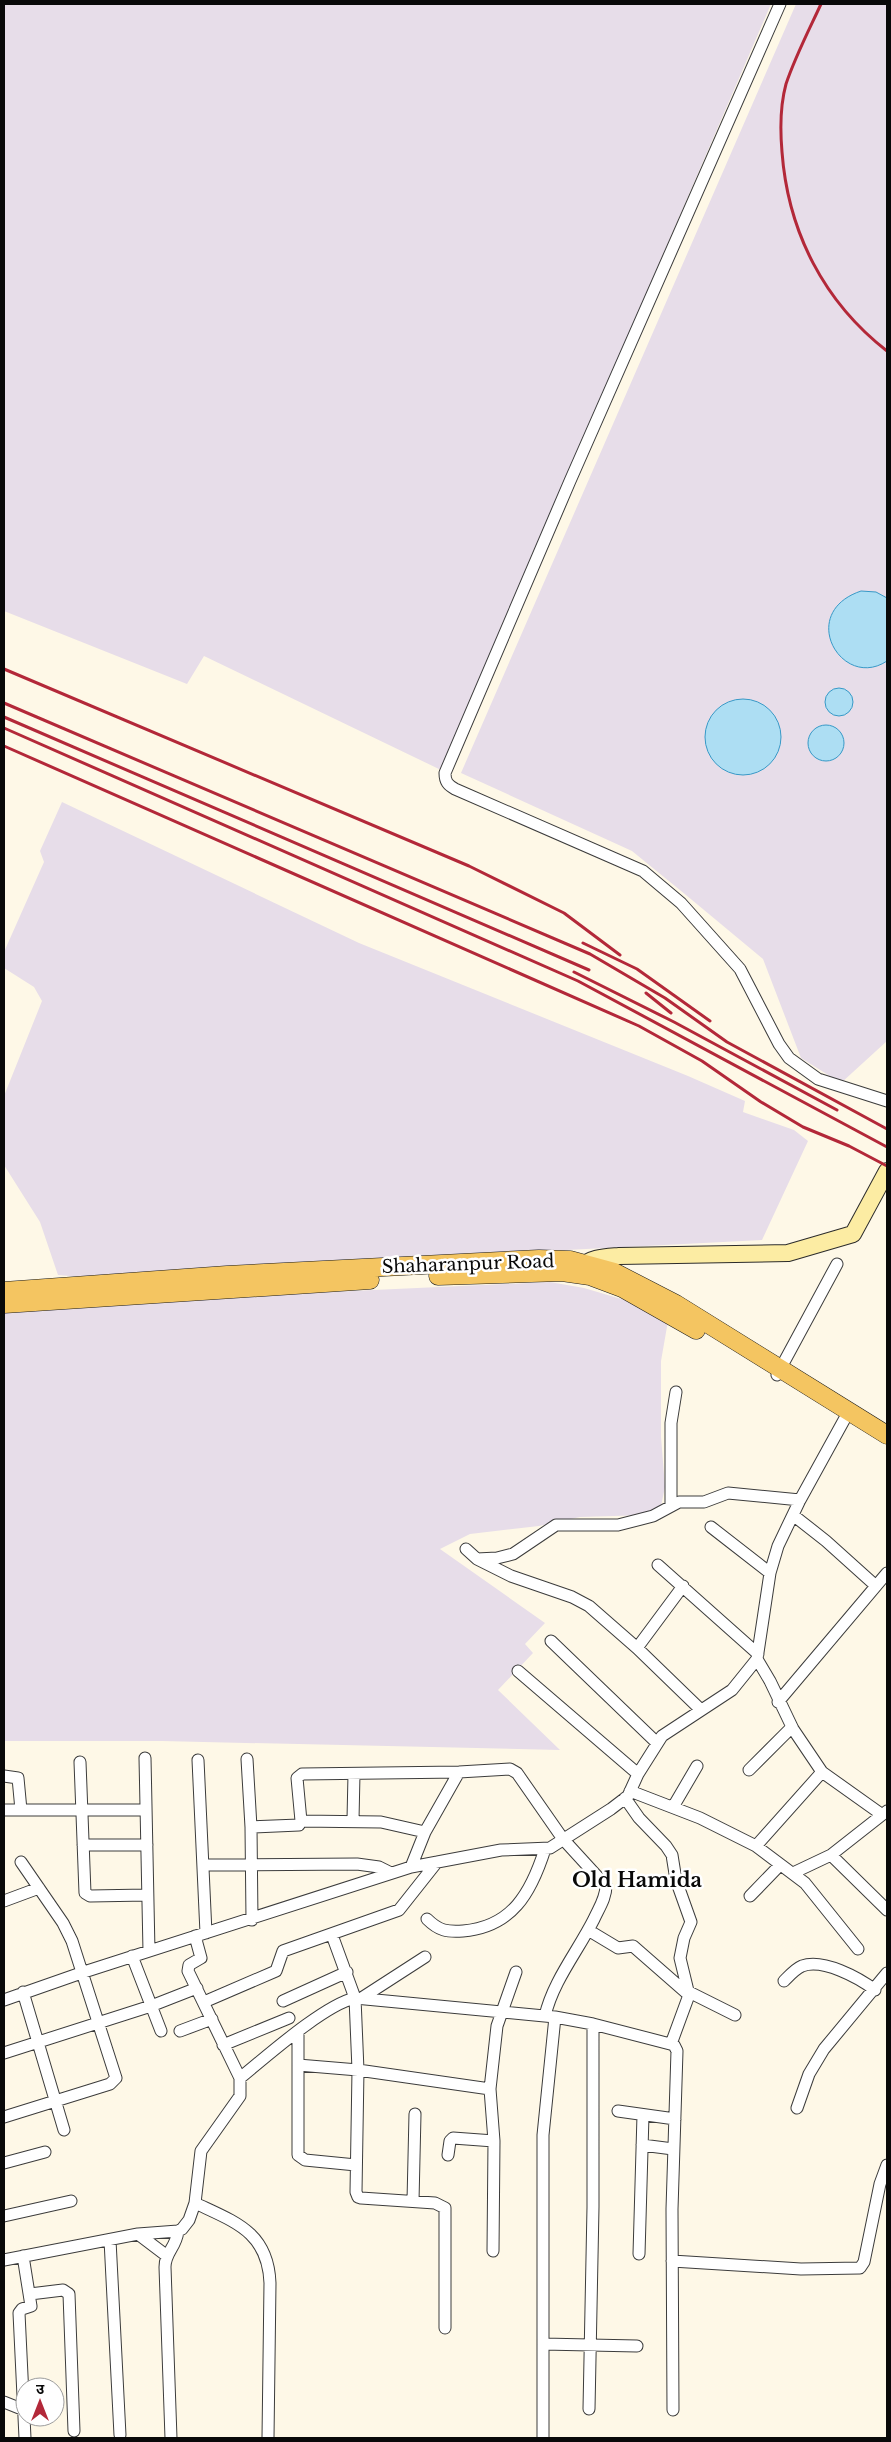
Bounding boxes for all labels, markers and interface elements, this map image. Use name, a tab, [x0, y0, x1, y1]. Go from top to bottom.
street label: Shaharanpur Road	[381, 1250, 555, 1278]
district label: Old Hamida	[572, 1868, 703, 1892]
north arrow	[15, 2377, 65, 2427]
text: उ	[36, 2380, 45, 2398]

